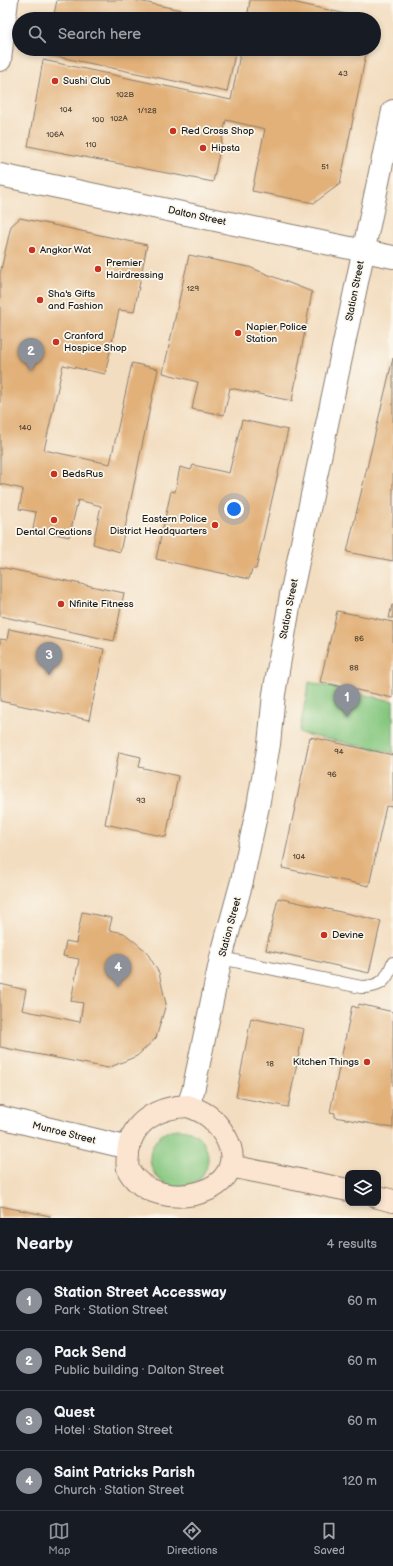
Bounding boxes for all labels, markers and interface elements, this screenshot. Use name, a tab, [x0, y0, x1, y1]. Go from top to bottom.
search box	[12, 12, 381, 56]
icon: search	[26, 23, 48, 45]
text: Search here	[58, 25, 141, 44]
house number: 43	[338, 69, 348, 78]
place label: Sushi Club	[63, 75, 111, 87]
marker: Sushi Club	[50, 76, 60, 86]
house number: 102B	[116, 90, 135, 99]
house number: 104	[60, 105, 72, 114]
house number: 1/128	[137, 106, 157, 115]
house number: 102A	[110, 114, 128, 123]
house number: 100	[92, 115, 105, 124]
place label: Red Cross Shop	[181, 125, 254, 137]
marker: Red Cross Shop	[168, 126, 178, 136]
house number: 106A	[46, 130, 64, 139]
house number: 110	[86, 140, 97, 149]
place label: Hipsta	[211, 142, 240, 154]
marker: Hipsta	[198, 143, 208, 153]
house number: 51	[321, 162, 329, 171]
street label: Dalton Street	[167, 204, 227, 228]
place label: Angkor Wat	[40, 244, 91, 256]
marker: Angkor Wat	[27, 245, 37, 255]
place label: Premier Hairdressing	[106, 257, 164, 281]
street label: Station Street	[343, 260, 367, 322]
marker: Premier Hairdressing	[93, 264, 103, 274]
house number: 129	[187, 284, 200, 293]
place label: Sha's Gifts and Fashion	[48, 288, 104, 312]
marker: Sha's Gifts and Fashion	[35, 295, 45, 305]
place label: Napier Police Station	[246, 321, 307, 345]
marker: Napier Police Station	[233, 328, 243, 338]
place label: Cranford Hospice Shop	[64, 330, 127, 354]
marker: Cranford Hospice Shop	[51, 337, 61, 347]
pin: 2	[18, 338, 44, 371]
house number: 140	[19, 423, 32, 432]
place label: BedsRus	[62, 468, 103, 480]
marker: BedsRus	[49, 469, 59, 479]
your location	[224, 499, 244, 519]
place label: Eastern Police District Headquarters	[110, 513, 207, 537]
marker: Dental Creations	[49, 515, 59, 525]
marker: Eastern Police District Headquarters	[210, 520, 220, 530]
place label: Dental Creations	[16, 526, 92, 538]
street label: Station Street	[277, 578, 301, 640]
place label: Nfinite Fitness	[69, 598, 134, 610]
marker: Nfinite Fitness	[56, 599, 66, 609]
house number: 86	[354, 634, 364, 643]
pin: 3	[36, 642, 62, 675]
house number: 88	[349, 663, 359, 672]
pin: 1	[334, 684, 360, 717]
house number: 94	[334, 747, 344, 756]
house number: 96	[327, 770, 337, 779]
house number: 93	[136, 796, 146, 805]
house number: 104	[293, 852, 305, 861]
street label: Station Street	[216, 896, 244, 958]
place label: Devine	[332, 929, 364, 941]
marker: Devine	[319, 930, 329, 940]
pin: 4	[105, 954, 131, 987]
place label: Kitchen Things	[293, 1056, 359, 1068]
marker: Kitchen Things	[362, 1057, 372, 1067]
house number: 18	[266, 1059, 274, 1068]
street label: Munroe Street	[31, 1119, 97, 1147]
map controls	[345, 1170, 381, 1206]
button: layers	[345, 1170, 381, 1206]
text: Nearby	[16, 1234, 73, 1254]
text: 4 results	[327, 1236, 377, 1252]
text: Station Street Accessway	[54, 1283, 226, 1302]
text: 1	[26, 1293, 32, 1309]
text: 60 m	[347, 1293, 377, 1309]
text: Park · Station Street	[54, 1302, 168, 1318]
text: Pack Send	[54, 1343, 126, 1362]
text: 2	[25, 1353, 33, 1369]
text: 60 m	[347, 1353, 377, 1369]
text: Public building · Dalton Street	[54, 1362, 224, 1378]
text: Quest	[54, 1403, 95, 1422]
text: 3	[25, 1413, 33, 1429]
text: 60 m	[347, 1413, 377, 1429]
text: Hotel · Station Street	[54, 1422, 173, 1438]
text: Saint Patricks Parish	[54, 1463, 195, 1482]
text: 4	[25, 1473, 33, 1489]
text: 120 m	[342, 1473, 377, 1489]
text: Church · Station Street	[54, 1482, 184, 1498]
tab: Map	[48, 1520, 70, 1557]
tab: Directions	[167, 1520, 217, 1557]
tab: Saved	[314, 1520, 345, 1557]

